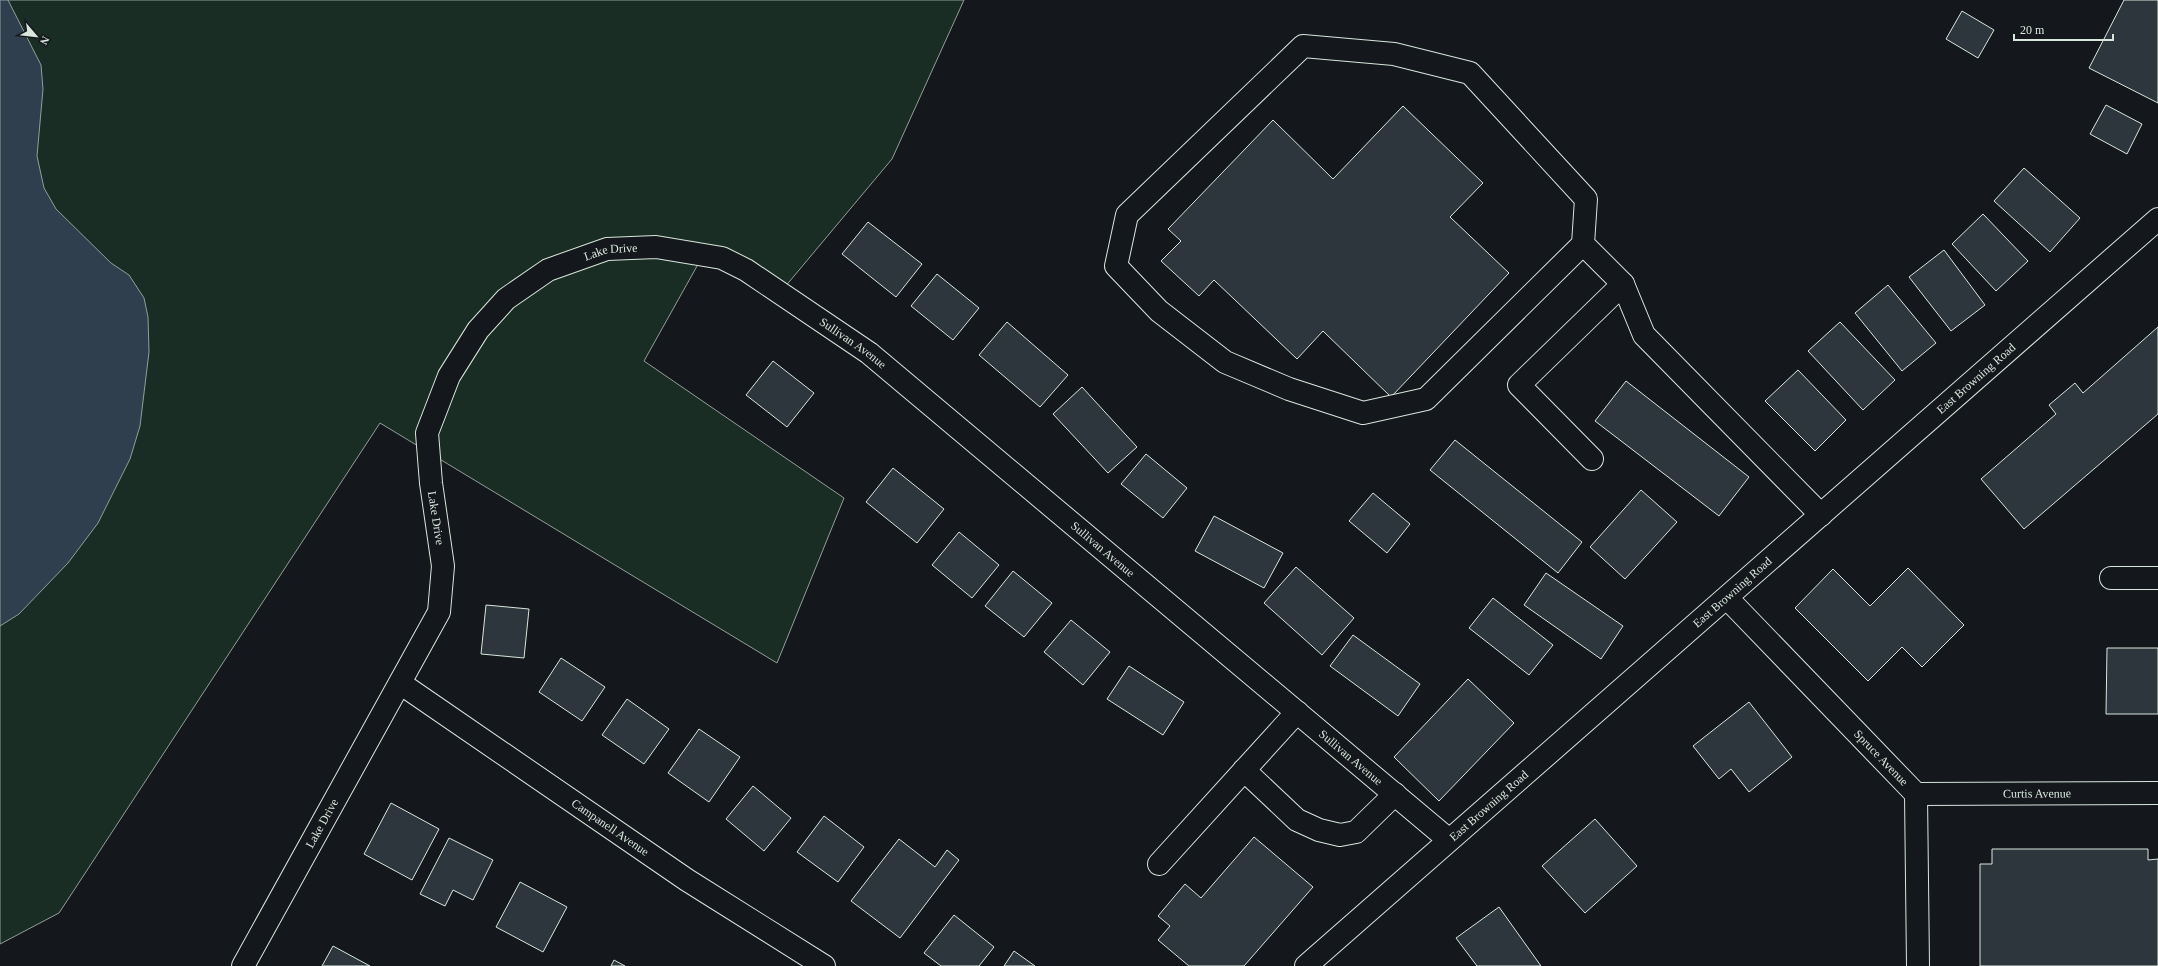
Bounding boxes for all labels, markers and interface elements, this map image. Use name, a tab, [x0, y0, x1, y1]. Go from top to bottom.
north arrow	[16, 16, 56, 56]
scale bar	[2014, 16, 2113, 42]
text: 20 m	[2020, 23, 2045, 37]
text: N	[38, 34, 52, 47]
street label: Lake Drive	[582, 241, 638, 264]
street label: Sullivan Avenue	[817, 315, 889, 372]
street label: East Browning Road	[1934, 340, 2018, 417]
street label: Lake Drive	[425, 490, 447, 546]
street label: Sullivan Avenue	[1068, 518, 1137, 580]
street label: East Browning Road	[1690, 554, 1775, 630]
street label: Sullivan Avenue	[1316, 727, 1385, 788]
street label: Spruce Avenue	[1851, 727, 1911, 789]
street label: East Browning Road	[1446, 768, 1531, 844]
street label: Curtis Avenue	[2003, 786, 2071, 801]
street label: Lake Drive	[303, 796, 341, 851]
street label: Campanell Avenue	[569, 796, 652, 859]

